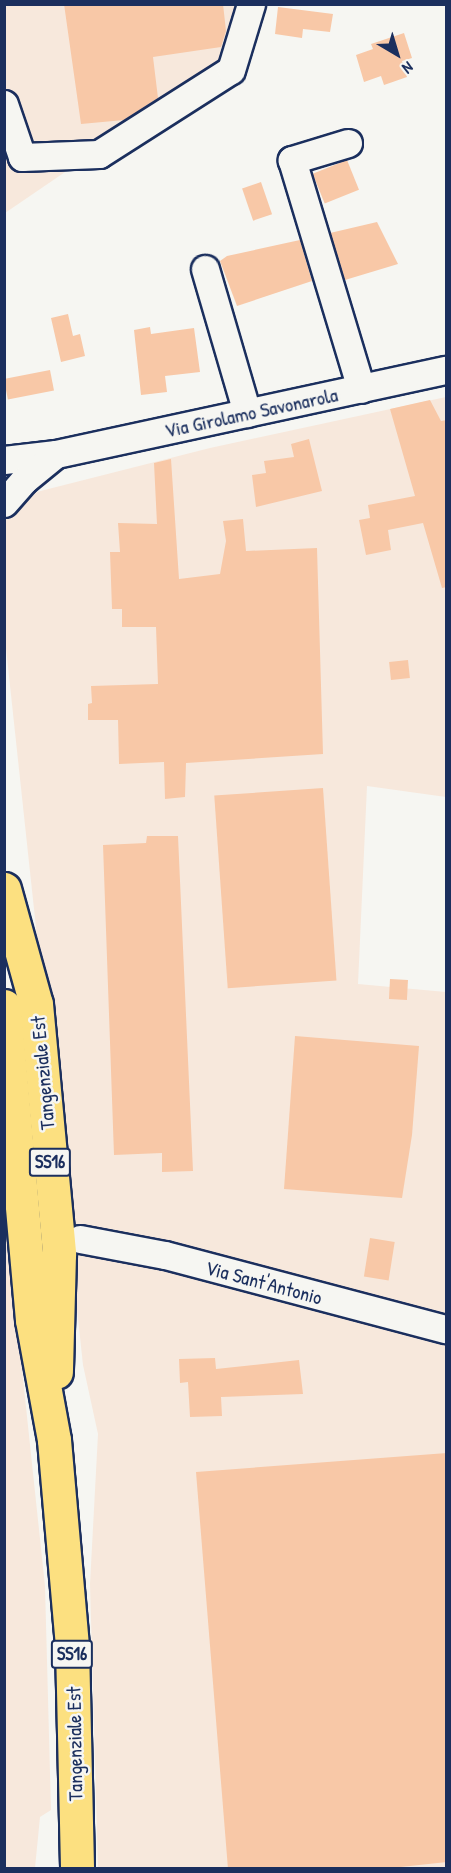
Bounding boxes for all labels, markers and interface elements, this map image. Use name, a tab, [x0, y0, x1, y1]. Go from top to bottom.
north arrow	[367, 24, 427, 84]
text: N	[398, 57, 418, 79]
street label: Via Girolamo Savonarola	[162, 382, 340, 442]
street label: Tangenziale Est	[25, 1015, 59, 1131]
road number: SS16	[28, 1147, 72, 1177]
street label: Via Sant'Antonio	[203, 1255, 325, 1309]
road number: SS16	[50, 1639, 94, 1669]
street label: Tangenziale Est	[61, 1687, 87, 1801]

